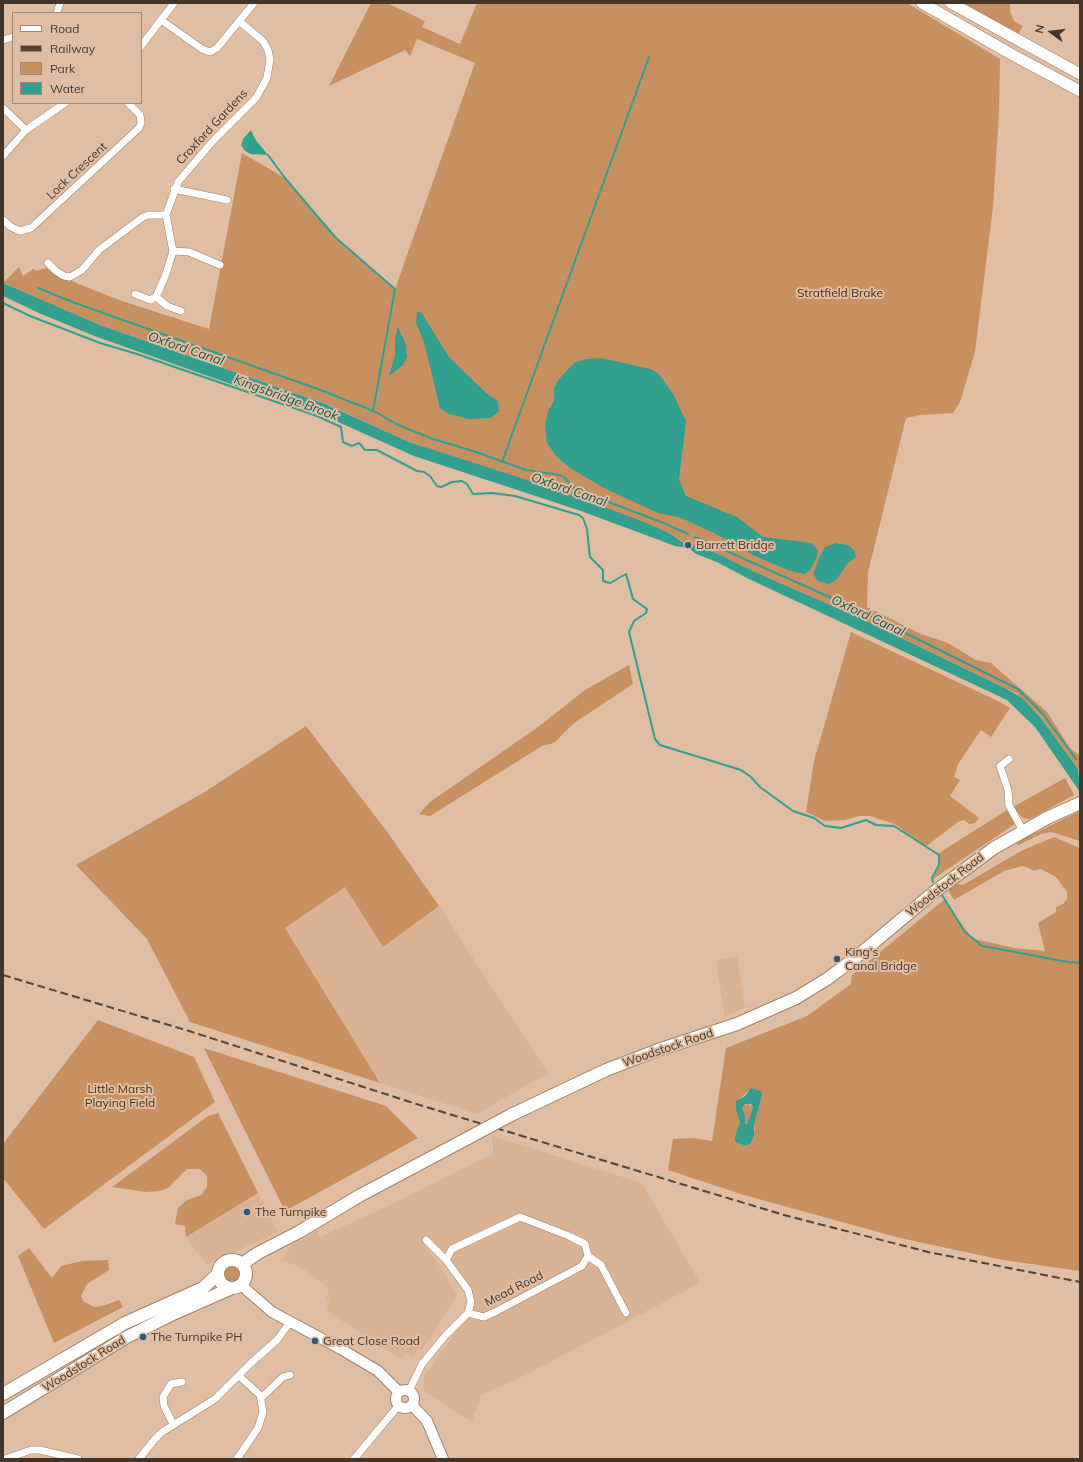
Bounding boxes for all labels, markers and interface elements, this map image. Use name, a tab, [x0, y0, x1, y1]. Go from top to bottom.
legend	[12, 12, 142, 104]
north arrow	[1031, 12, 1071, 52]
text: Road	[50, 21, 79, 36]
text: N	[1032, 23, 1047, 35]
text: Railway	[50, 41, 95, 56]
text: Park	[50, 61, 75, 76]
text: Water	[50, 81, 85, 96]
street label: Croxford Gardens	[173, 86, 251, 168]
street label: Lock Crescent	[44, 139, 110, 203]
park label: Stratfield Brake	[797, 286, 883, 300]
water label: Oxford Canal	[146, 329, 226, 369]
water label: Kingsbridge Brook	[232, 372, 340, 424]
water label: Oxford Canal	[529, 470, 609, 510]
place label: Barrett Bridge	[696, 538, 774, 552]
marker: Barrett Bridge	[683, 540, 693, 550]
water label: Oxford Canal	[829, 592, 907, 640]
street label: Woodstock Road	[903, 850, 987, 920]
place label: King's Canal Bridge	[845, 945, 917, 973]
marker: King's Canal Bridge	[832, 954, 842, 964]
street label: Woodstock Road	[621, 1026, 715, 1070]
park label: Little Marsh Playing Field	[85, 1082, 155, 1110]
place label: The Turnpike	[255, 1205, 326, 1219]
marker: The Turnpike	[242, 1207, 252, 1217]
street label: Mead Road	[482, 1268, 546, 1310]
place label: The Turnpike PH	[151, 1330, 242, 1344]
marker: The Turnpike PH	[138, 1332, 148, 1342]
street label: Woodstock Road	[40, 1333, 128, 1395]
place label: Great Close Road	[323, 1334, 420, 1348]
marker: Great Close Road	[310, 1336, 320, 1346]

